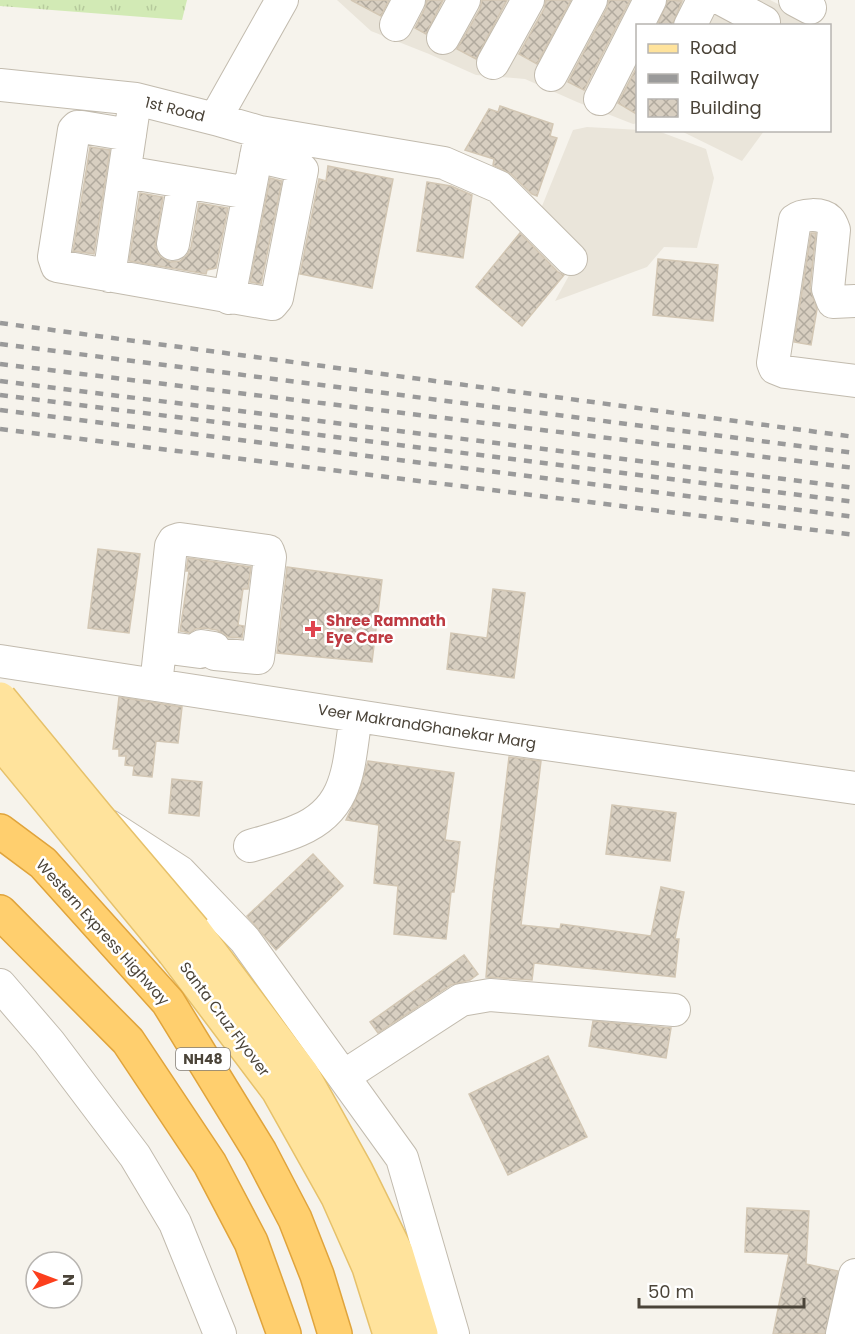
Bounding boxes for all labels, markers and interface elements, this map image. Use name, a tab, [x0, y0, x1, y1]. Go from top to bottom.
legend	[636, 24, 831, 132]
text: Road	[690, 35, 737, 60]
text: Railway	[690, 65, 759, 90]
street label: 1st Road	[143, 91, 207, 127]
text: Building	[690, 95, 762, 120]
place label: Shree Ramnath Eye Care	[326, 610, 446, 648]
marker: Shree Ramnath Eye Care	[304, 620, 322, 638]
street label: Veer MakrandGhanekar Marg	[316, 698, 538, 754]
street label: Western Express Highway	[32, 854, 175, 1010]
street label: Santa Cruz Flyover	[175, 957, 275, 1081]
road number: NH48	[176, 1048, 230, 1070]
north arrow	[24, 1250, 84, 1310]
scale bar	[639, 1271, 804, 1309]
text: N	[57, 1274, 80, 1286]
text: 50 m	[648, 1279, 694, 1304]

